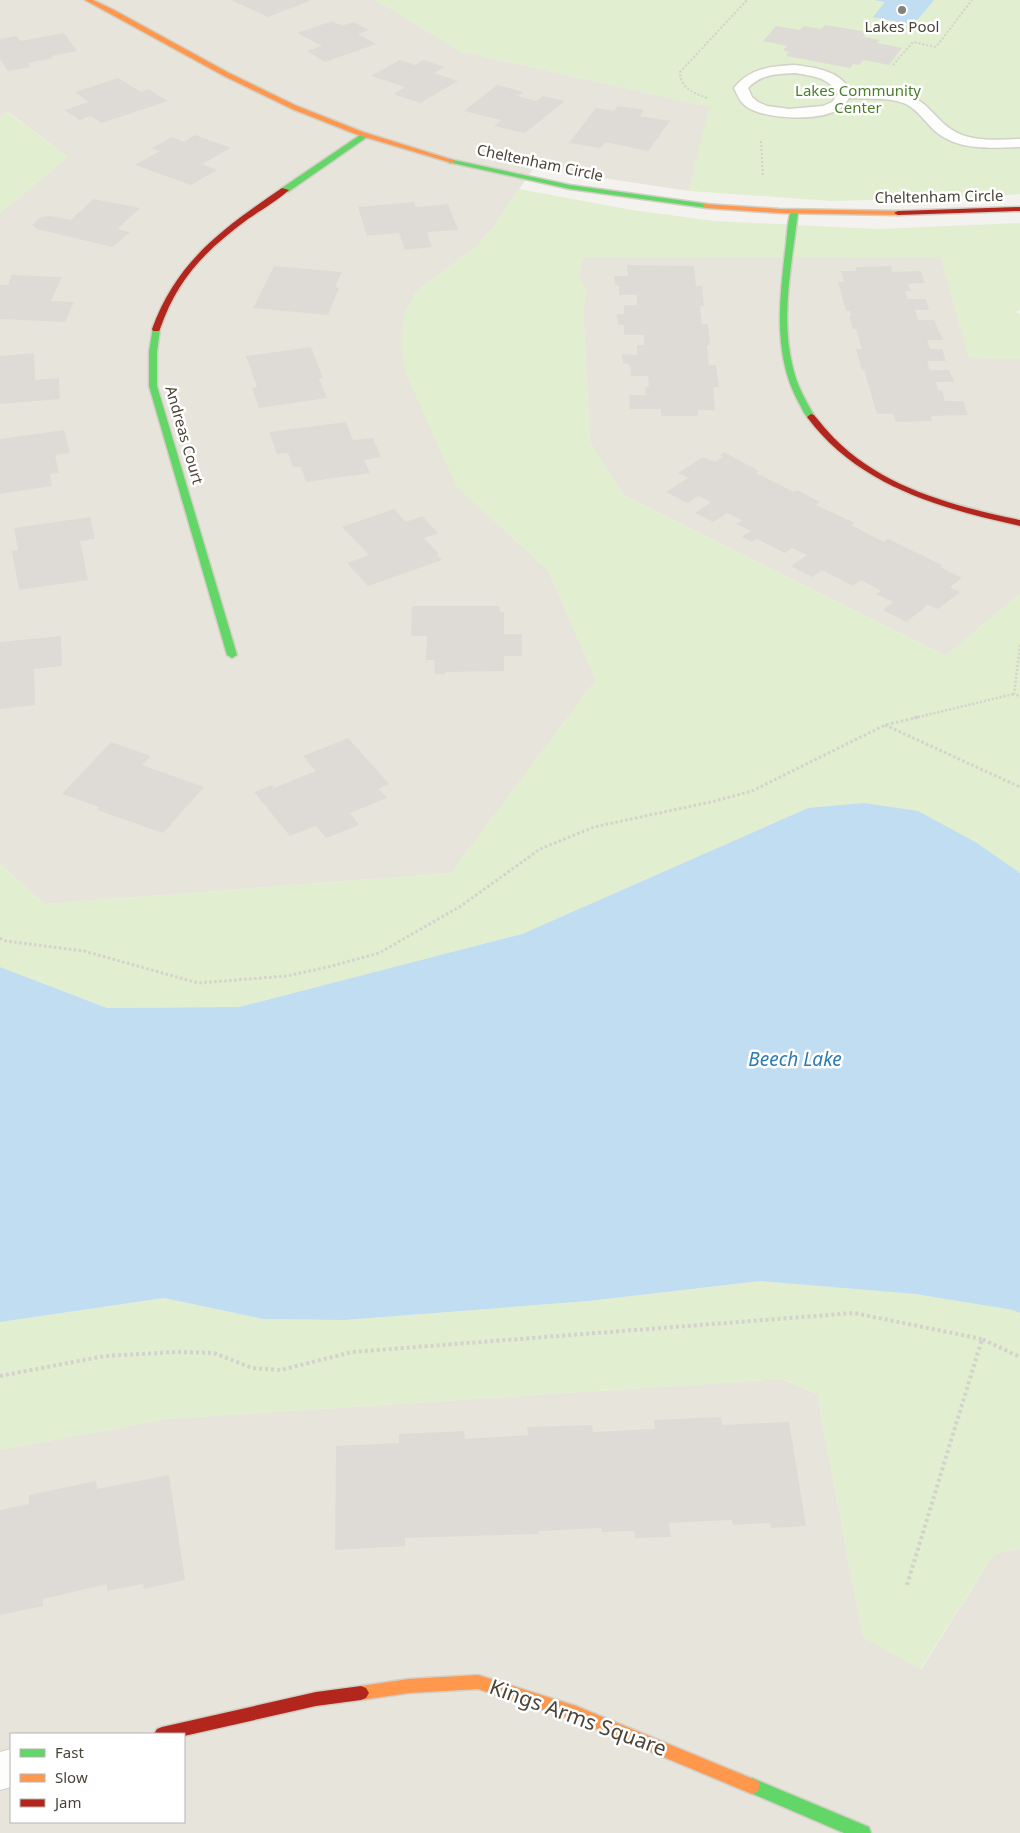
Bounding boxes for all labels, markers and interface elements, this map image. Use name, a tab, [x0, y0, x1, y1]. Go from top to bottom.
marker: Lakes Pool	[896, 4, 908, 16]
place label: Lakes Pool	[865, 16, 939, 36]
park label: Lakes Community Center	[795, 80, 921, 117]
street label: Cheltenham Circle	[475, 139, 605, 185]
street label: Cheltenham Circle	[875, 185, 1003, 207]
street label: Andreas Court	[161, 383, 209, 487]
water label: Beech Lake	[748, 1046, 842, 1072]
street label: Kings Arms Square	[486, 1672, 671, 1762]
legend	[10, 1733, 185, 1823]
text: Fast	[55, 1742, 84, 1762]
text: Slow	[55, 1767, 88, 1787]
text: Jam	[53, 1792, 82, 1812]

